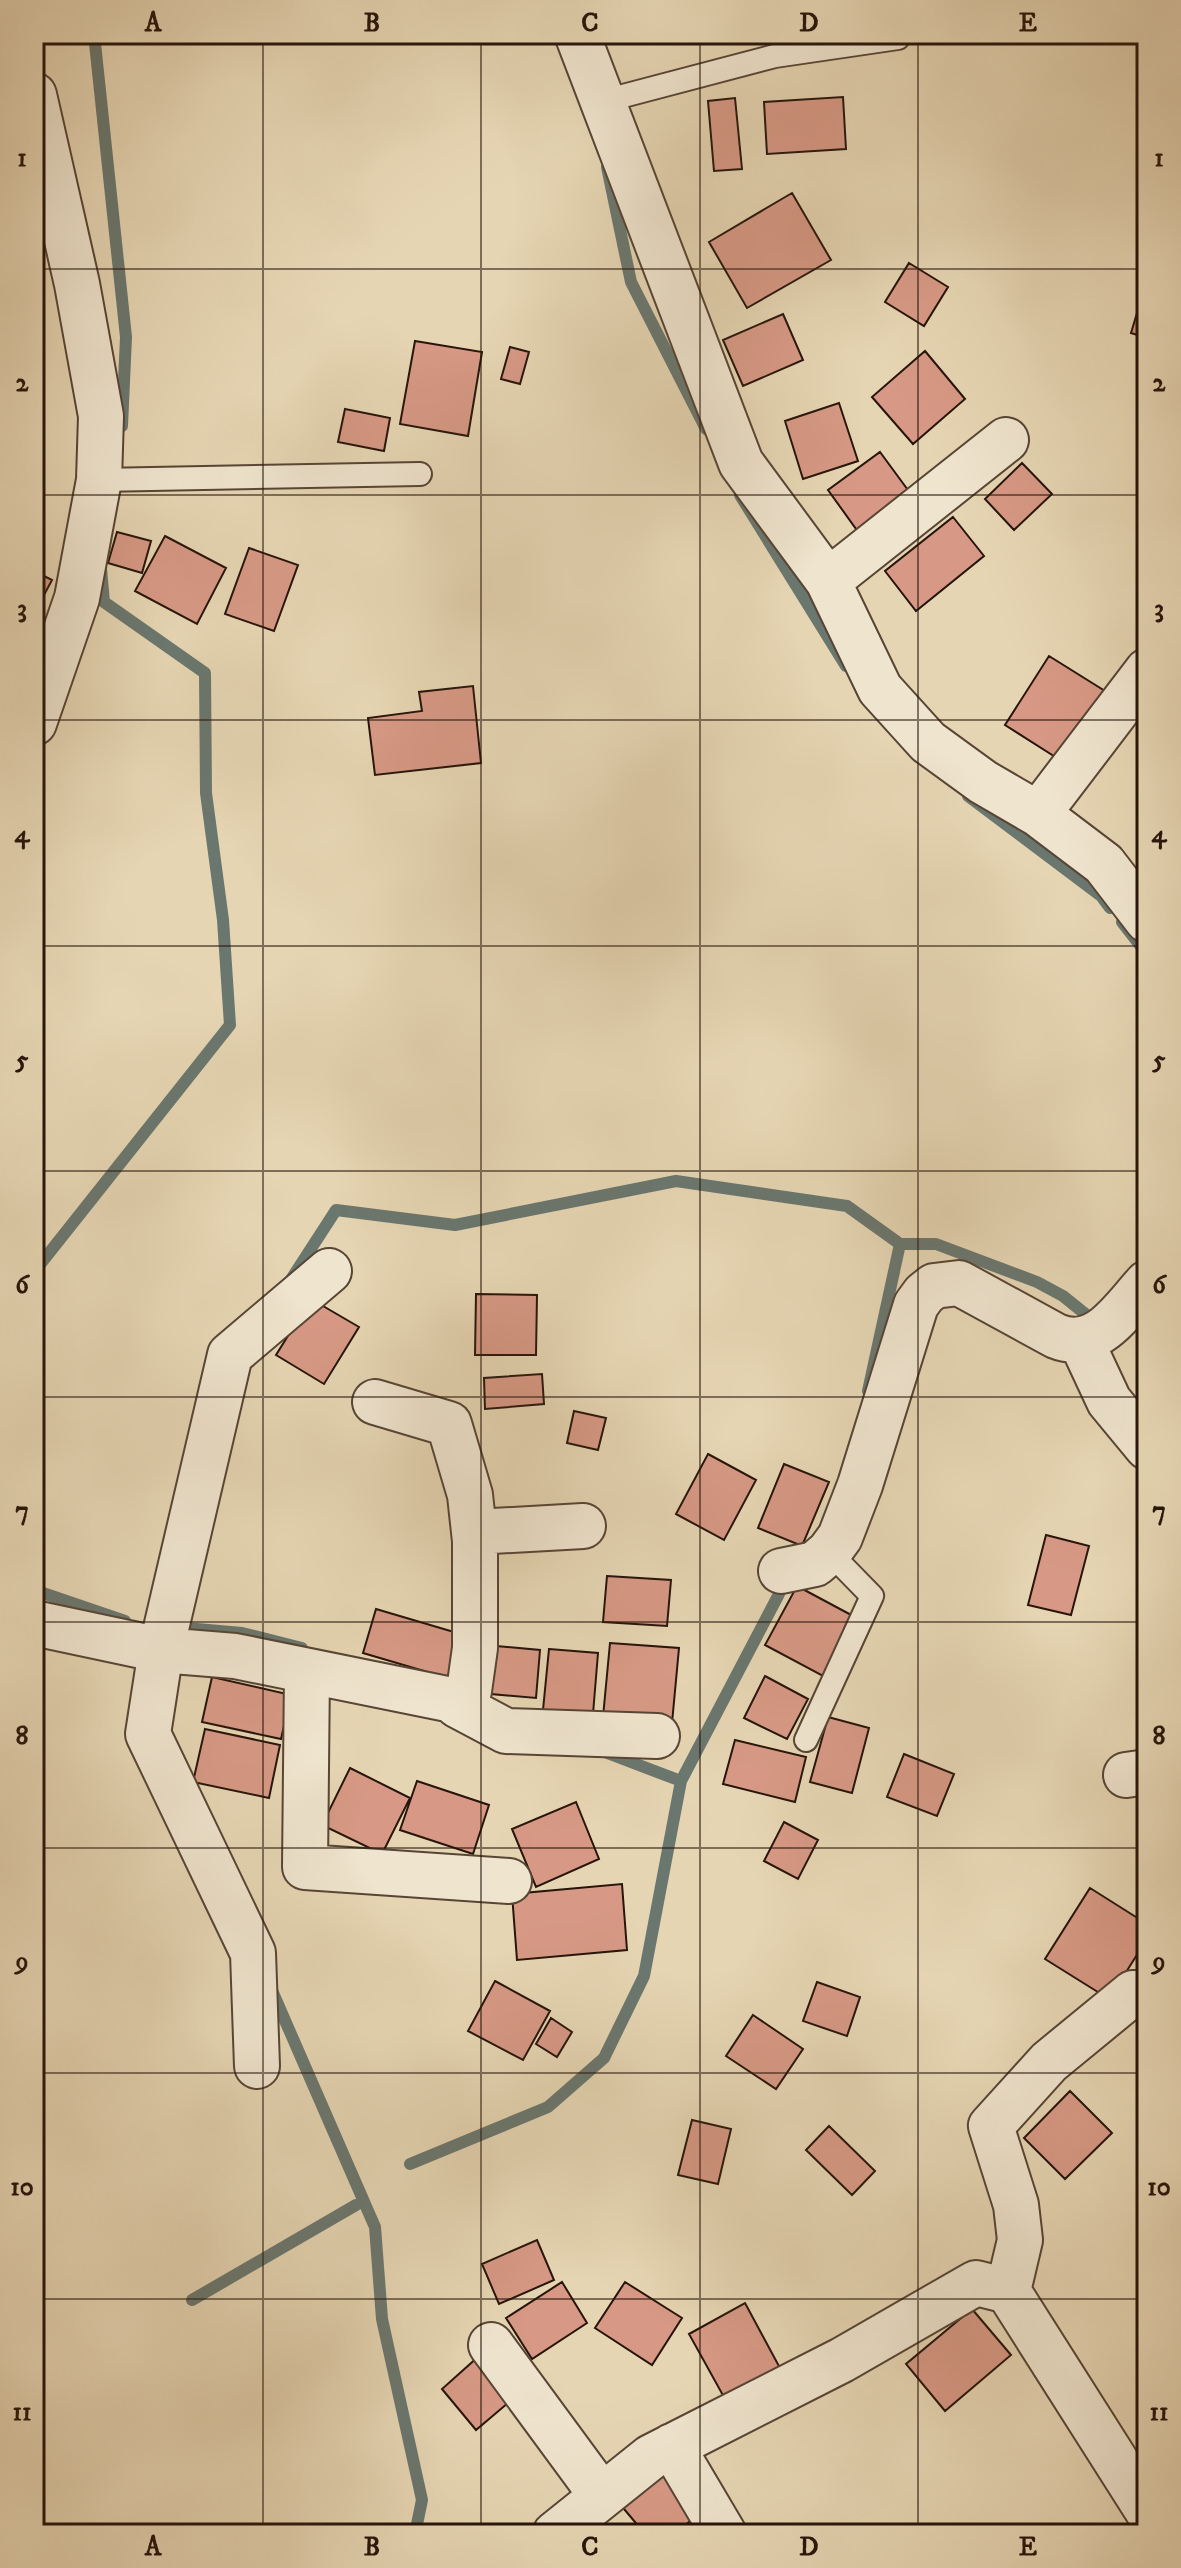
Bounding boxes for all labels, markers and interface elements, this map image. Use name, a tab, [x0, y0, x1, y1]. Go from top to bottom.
text: A	[144, 7, 163, 40]
text: B	[364, 7, 380, 40]
text: C	[581, 7, 599, 40]
text: D	[799, 7, 819, 40]
text: E	[1019, 7, 1037, 40]
text: 1	[17, 142, 27, 175]
text: 1	[1154, 142, 1164, 175]
text: 2	[16, 367, 30, 400]
text: 2	[1153, 367, 1167, 400]
text: 3	[17, 593, 27, 626]
text: 3	[1154, 593, 1164, 626]
text: 4	[15, 818, 31, 851]
text: 4	[1152, 818, 1168, 851]
text: 5	[15, 1044, 29, 1077]
text: 5	[1152, 1044, 1166, 1077]
text: 6	[15, 1269, 30, 1302]
text: 6	[1152, 1269, 1167, 1302]
text: 7	[15, 1495, 29, 1528]
text: 7	[1152, 1495, 1166, 1528]
text: 8	[15, 1720, 29, 1753]
text: 8	[1152, 1720, 1166, 1753]
text: 9	[14, 1945, 28, 1978]
text: 9	[1151, 1945, 1165, 1978]
text: 10	[10, 2171, 34, 2204]
text: 10	[1147, 2171, 1171, 2204]
text: 11	[12, 2396, 32, 2429]
text: 11	[1149, 2396, 1169, 2429]
text: A	[144, 2531, 163, 2564]
text: B	[364, 2531, 380, 2564]
text: C	[581, 2531, 599, 2564]
text: D	[799, 2531, 819, 2564]
text: E	[1019, 2531, 1037, 2564]

